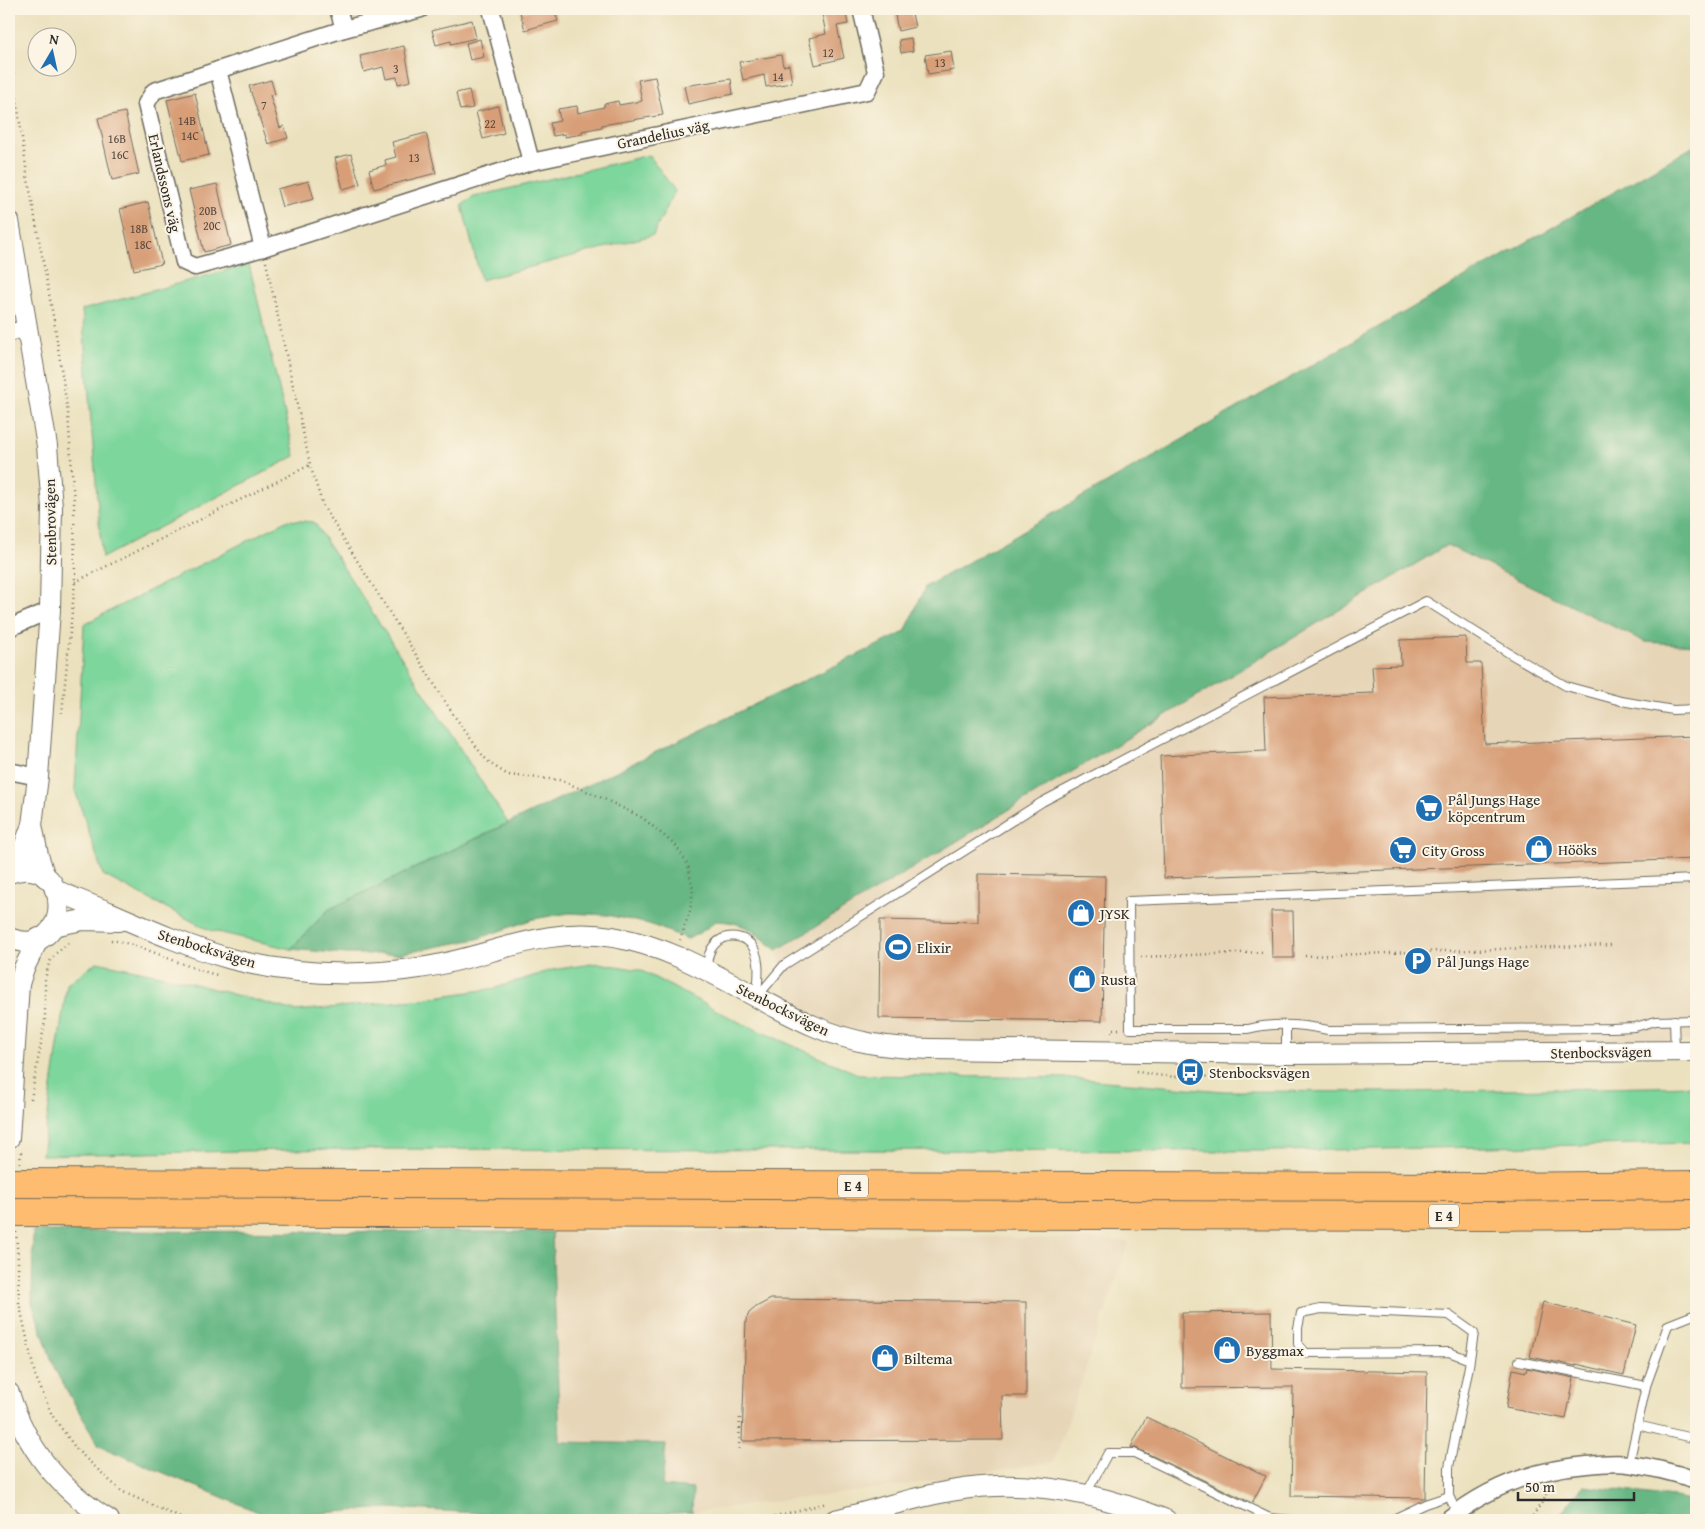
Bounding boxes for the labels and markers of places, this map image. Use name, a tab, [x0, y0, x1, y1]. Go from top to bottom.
place label: Pål Jungs Hage köpcentrum	[1448, 789, 1540, 827]
supermarket icon: Pål Jungs Hage köpcentrum	[1414, 793, 1444, 823]
shop icon: Hööks	[1524, 834, 1554, 864]
supermarket icon: City Gross	[1388, 835, 1418, 865]
place label: Hööks	[1558, 839, 1597, 860]
place label: City Gross	[1422, 840, 1485, 861]
shop icon: JYSK	[1066, 898, 1096, 928]
place label: JYSK	[1098, 903, 1130, 924]
sports icon: Elixir	[883, 932, 913, 962]
place label: Elixir	[917, 937, 951, 958]
parking icon: Pål Jungs Hage	[1403, 946, 1433, 976]
place label: Pål Jungs Hage	[1437, 951, 1529, 972]
shop icon: Rusta	[1067, 964, 1097, 994]
place label: Rusta	[1101, 969, 1136, 990]
bus stop icon: Stenbocksvägen	[1175, 1057, 1205, 1087]
place label: Stenbocksvägen	[1209, 1062, 1311, 1083]
shop icon: Byggmax	[1212, 1335, 1242, 1365]
place label: Byggmax	[1246, 1340, 1304, 1361]
shop icon: Biltema	[870, 1343, 900, 1373]
place label: Biltema	[904, 1348, 953, 1369]

